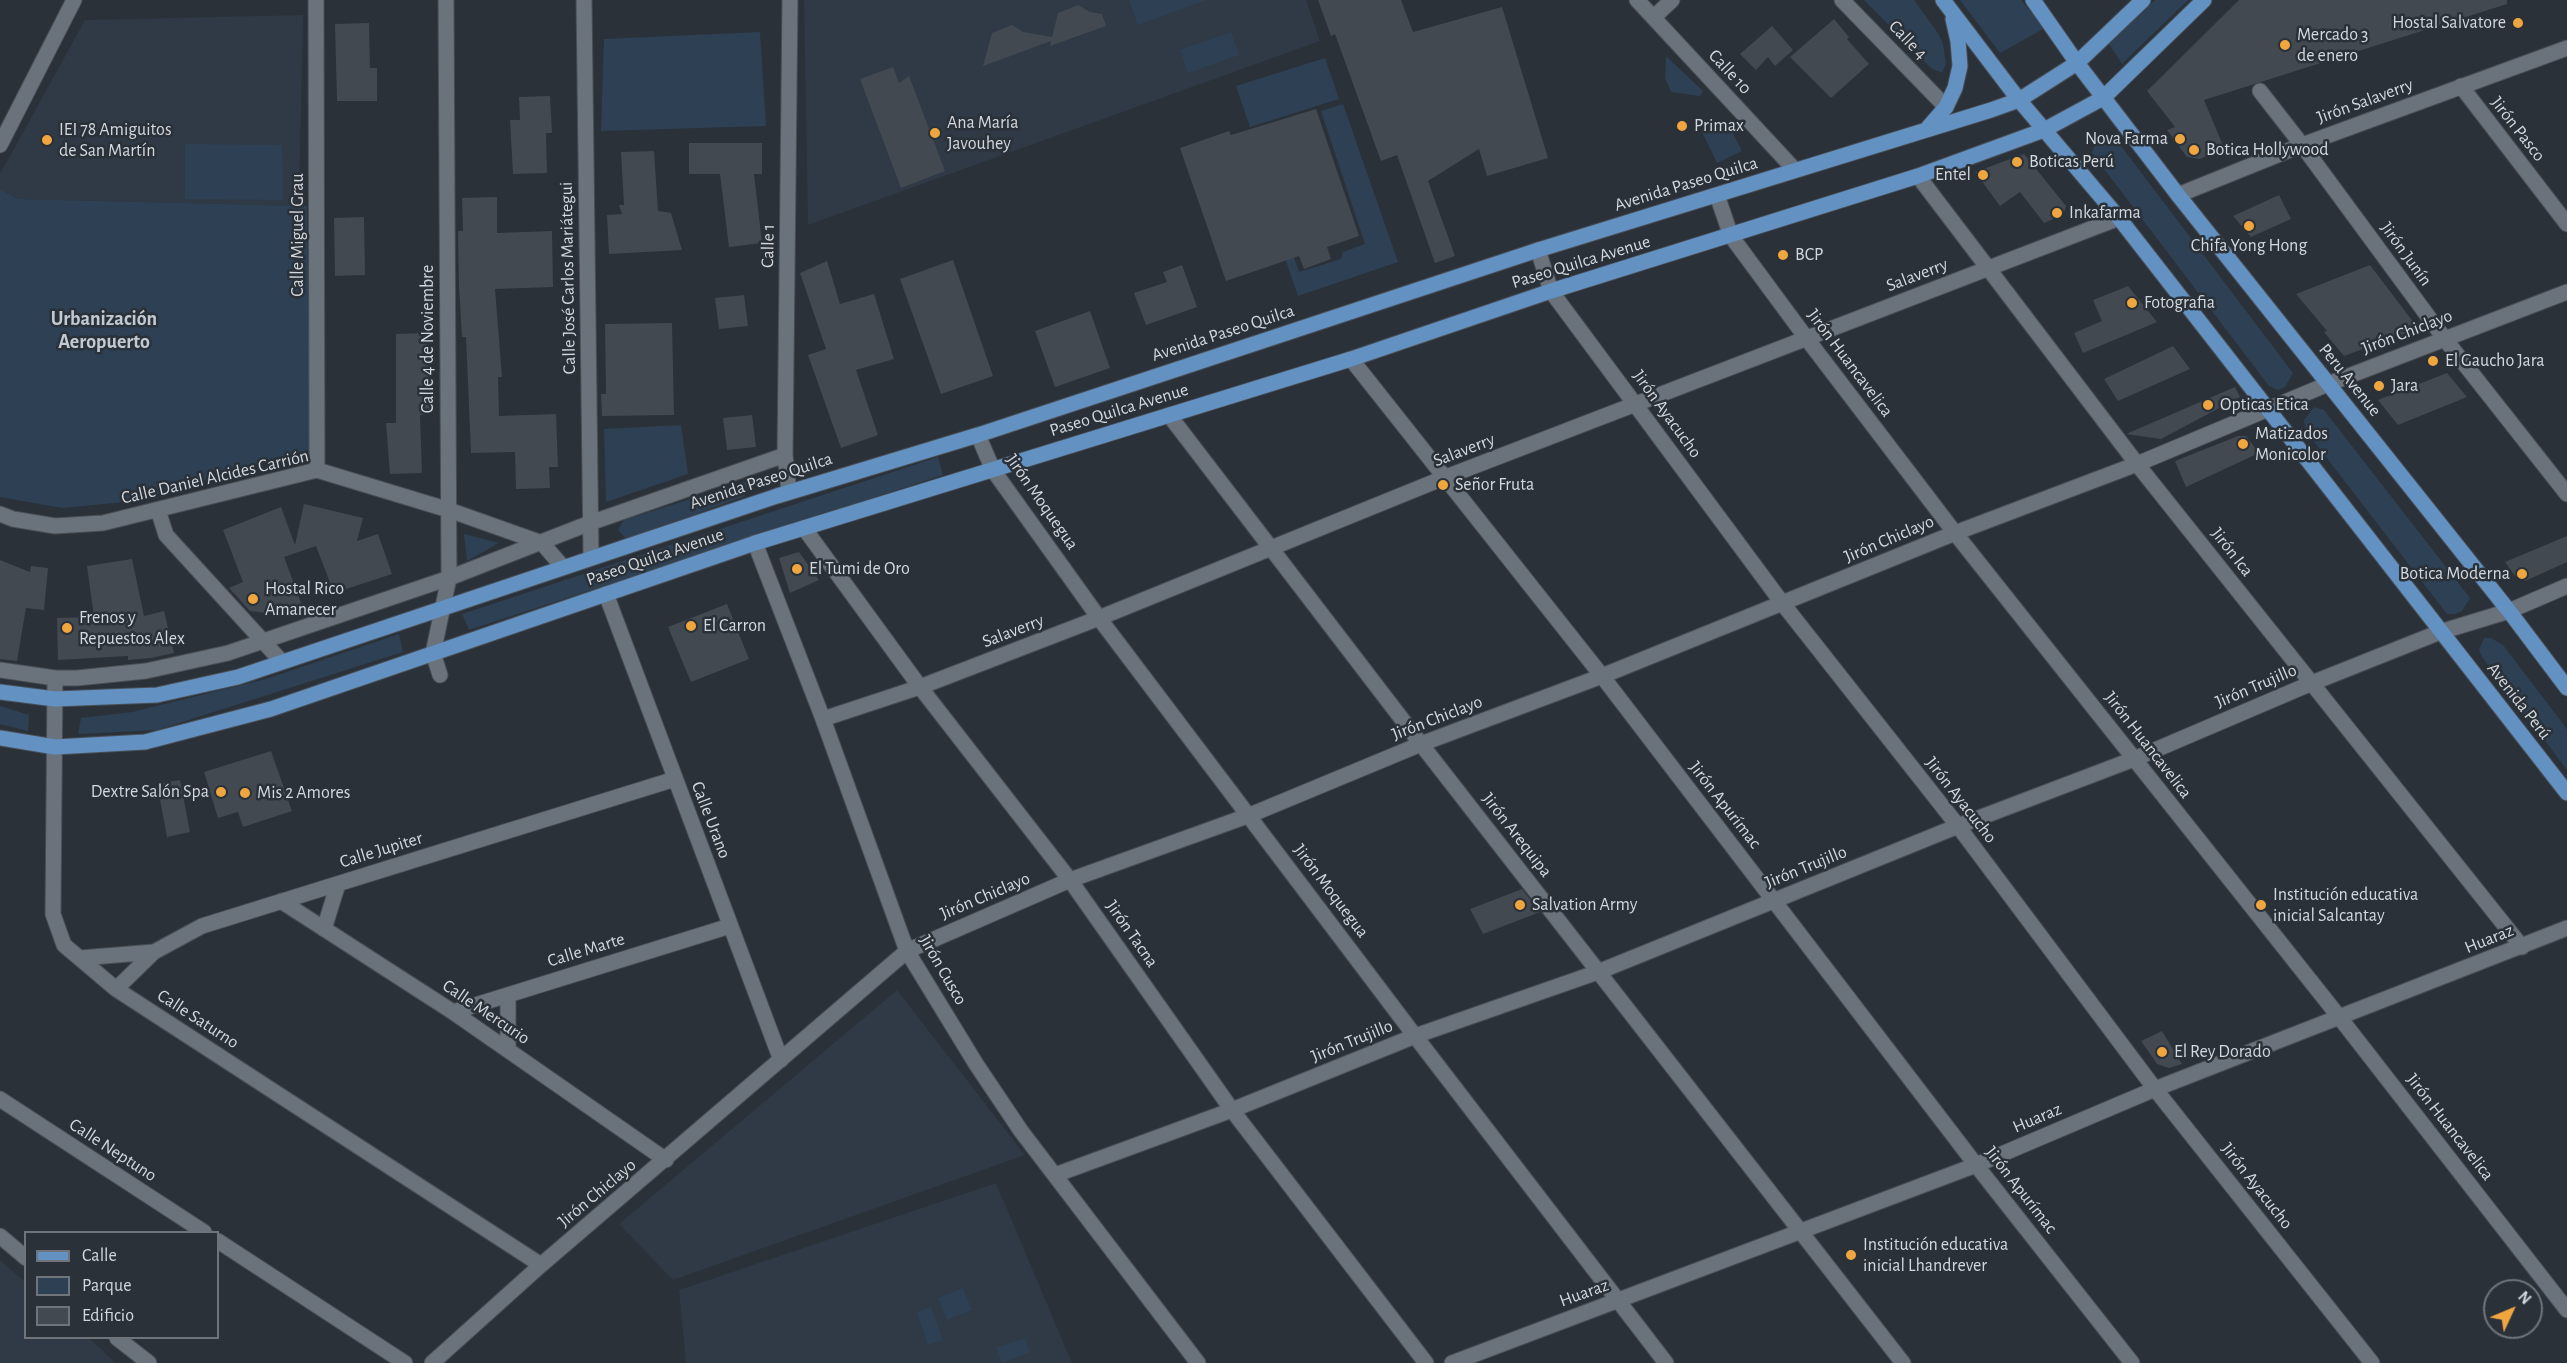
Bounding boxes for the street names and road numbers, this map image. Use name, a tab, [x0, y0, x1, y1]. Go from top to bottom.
street label: Calle 4	[1884, 16, 1932, 64]
street label: Calle 10	[1704, 45, 1756, 99]
street label: Jirón Salaverry	[2314, 74, 2416, 128]
street label: Jirón Pasco	[2486, 92, 2550, 166]
street label: Avenida Paseo Quilca	[1612, 152, 1760, 216]
street label: Calle Miguel Grau	[287, 173, 309, 297]
street label: Calle José Carlos Mariátegui	[556, 182, 580, 374]
street label: Jirón Junín	[2376, 218, 2436, 290]
street label: Calle 1	[757, 224, 779, 268]
street label: Paseo Quilca Avenue	[1509, 231, 1653, 293]
street label: Salaverry	[1883, 253, 1951, 297]
street label: Calle 4 de Noviembre	[417, 265, 439, 413]
street label: Avenida Paseo Quilca	[1149, 300, 1297, 366]
street label: Jirón Huancavelica	[1802, 305, 1898, 421]
street label: Jirón Chiclayo	[2359, 305, 2455, 359]
street label: Peru Avenue	[2314, 339, 2386, 421]
street label: Jirón Ayacucho	[1628, 366, 1706, 462]
street label: Paseo Quilca Avenue	[1047, 379, 1191, 441]
street label: Salaverry	[1430, 428, 1498, 472]
street label: Calle Daniel Alcides Carrión	[119, 445, 311, 509]
street label: Avenida Paseo Quilca	[687, 448, 835, 514]
street label: Jirón Moquegua	[1001, 450, 1083, 554]
street label: Jirón Chiclayo	[1841, 510, 1937, 568]
street label: Paseo Quilca Avenue	[583, 523, 727, 591]
street label: Jirón Ica	[2206, 523, 2258, 581]
street label: Salaverry	[979, 609, 1047, 653]
street label: Avenida Perú	[2482, 658, 2556, 744]
street label: Jirón Trujillo	[2212, 659, 2300, 713]
street label: Jirón Huancavelica	[2100, 687, 2196, 803]
street label: Jirón Chiclayo	[1389, 691, 1485, 745]
street label: Jirón Ayacucho	[1921, 753, 2001, 847]
street label: Jirón Apurímac	[1684, 757, 1766, 853]
street label: Calle Urano	[686, 778, 736, 862]
street label: Jirón Arequipa	[1477, 788, 1557, 882]
street label: Calle Jupiter	[337, 827, 425, 873]
street label: Jirón Moquegua	[1289, 840, 1373, 942]
street label: Jirón Trujillo	[1762, 841, 1850, 893]
street label: Jirón Chiclayo	[937, 867, 1033, 925]
street label: Jirón Tacna	[1101, 896, 1163, 972]
street label: Huaraz	[2461, 919, 2517, 959]
street label: Calle Marte	[545, 928, 627, 972]
street label: Jirón Cusco	[914, 931, 972, 1009]
street label: Calle Mercurio	[438, 975, 534, 1049]
street label: Calle Saturno	[153, 985, 243, 1053]
street label: Jirón Trujillo	[1308, 1015, 1396, 1067]
street label: Jirón Huancavelica	[2402, 1069, 2498, 1185]
street label: Huaraz	[2009, 1098, 2065, 1138]
street label: Calle Neptuno	[65, 1114, 161, 1186]
street label: Jirón Ayacucho	[2217, 1139, 2297, 1233]
street label: Jirón Apurímac	[1980, 1142, 2062, 1238]
street label: Jirón Chiclayo	[553, 1154, 641, 1232]
street label: Huaraz	[1556, 1274, 1612, 1312]

